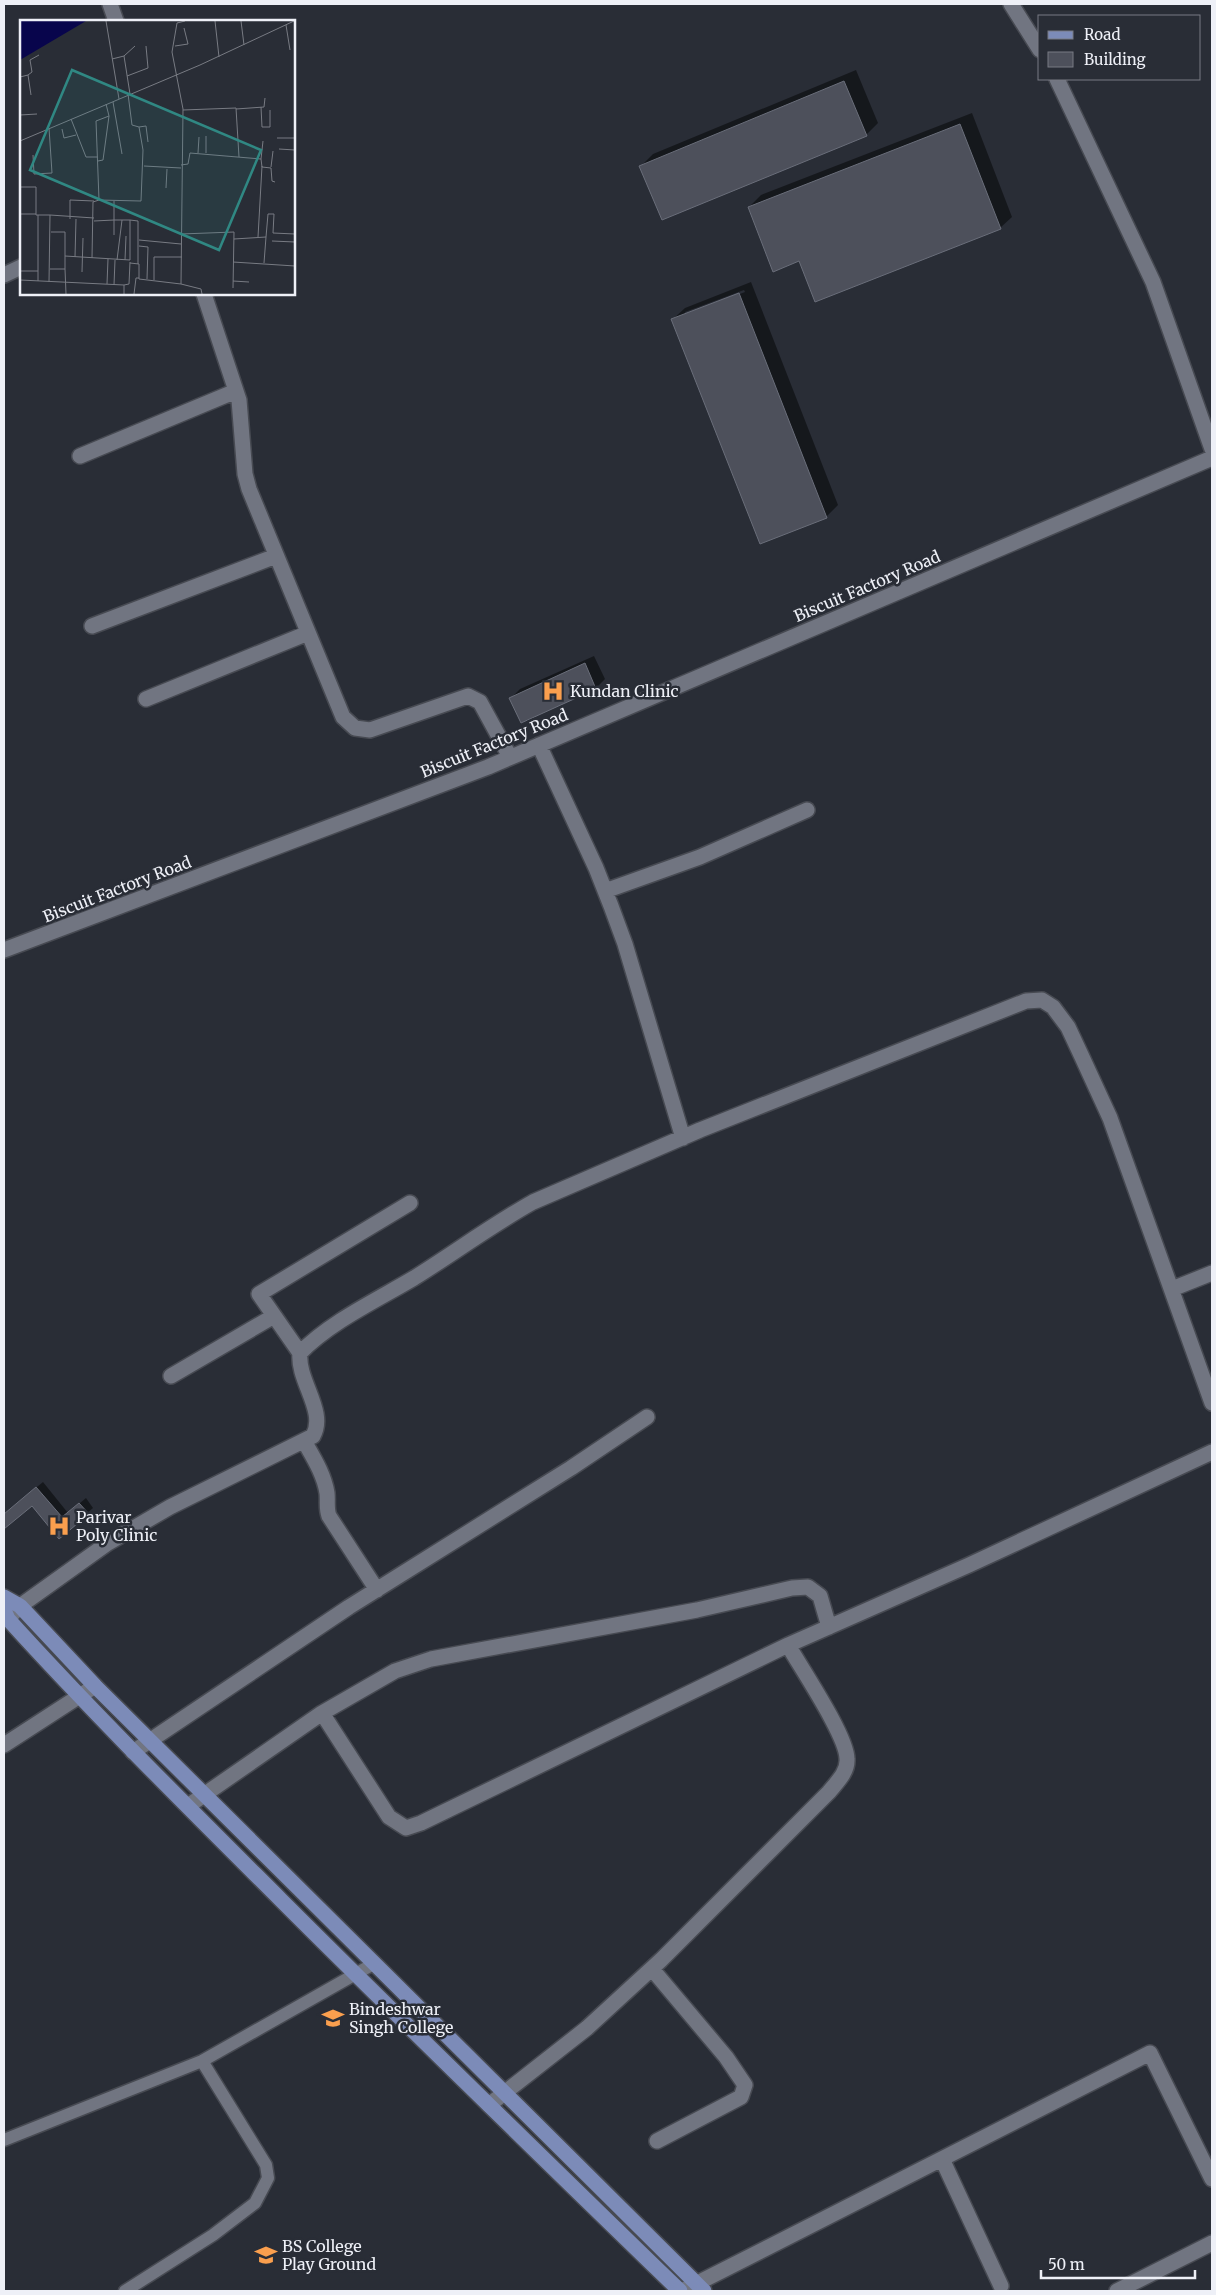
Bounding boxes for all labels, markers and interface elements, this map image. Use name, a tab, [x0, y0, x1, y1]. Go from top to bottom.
legend	[1038, 15, 1201, 80]
inset map	[20, 20, 295, 295]
text: Road	[1084, 25, 1120, 44]
text: Building	[1084, 50, 1146, 69]
street label: Biscuit Factory Road	[791, 546, 944, 626]
hospital icon: Kundan Clinic	[540, 678, 566, 704]
place label: Kundan Clinic	[570, 681, 679, 701]
street label: Biscuit Factory Road	[417, 704, 571, 782]
street label: Biscuit Factory Road	[40, 851, 194, 926]
place label: Parivar Poly Clinic	[76, 1507, 157, 1545]
hospital icon: Parivar Poly Clinic	[46, 1513, 72, 1539]
place label: Bindeshwar Singh College	[349, 1999, 453, 2037]
school or university icon: Bindeshwar Singh College	[320, 2005, 346, 2031]
place label: BS College Play Ground	[282, 2236, 376, 2274]
school or university icon: BS College Play Ground	[253, 2242, 279, 2268]
scale bar	[1041, 2248, 1195, 2280]
text: 50 m	[1048, 2255, 1085, 2274]

